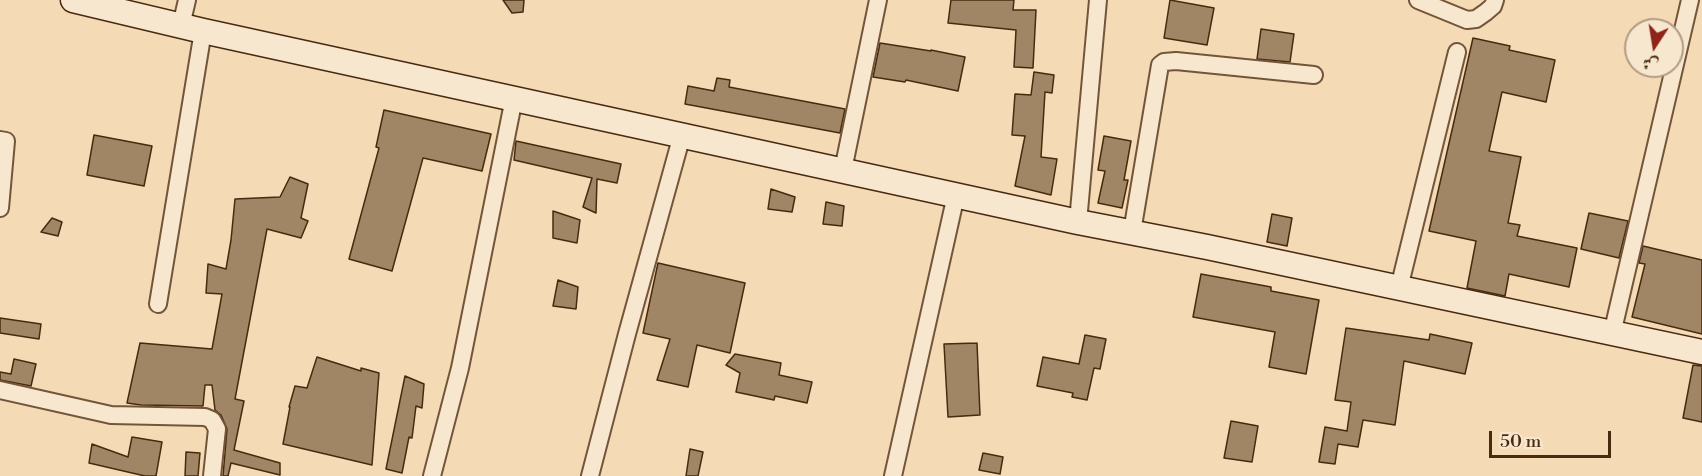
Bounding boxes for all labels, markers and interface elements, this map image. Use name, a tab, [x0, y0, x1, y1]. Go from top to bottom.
north arrow	[1624, 18, 1684, 78]
text: ش	[1641, 52, 1661, 75]
scale bar	[1492, 419, 1614, 457]
text: 50 m	[1500, 430, 1541, 453]

